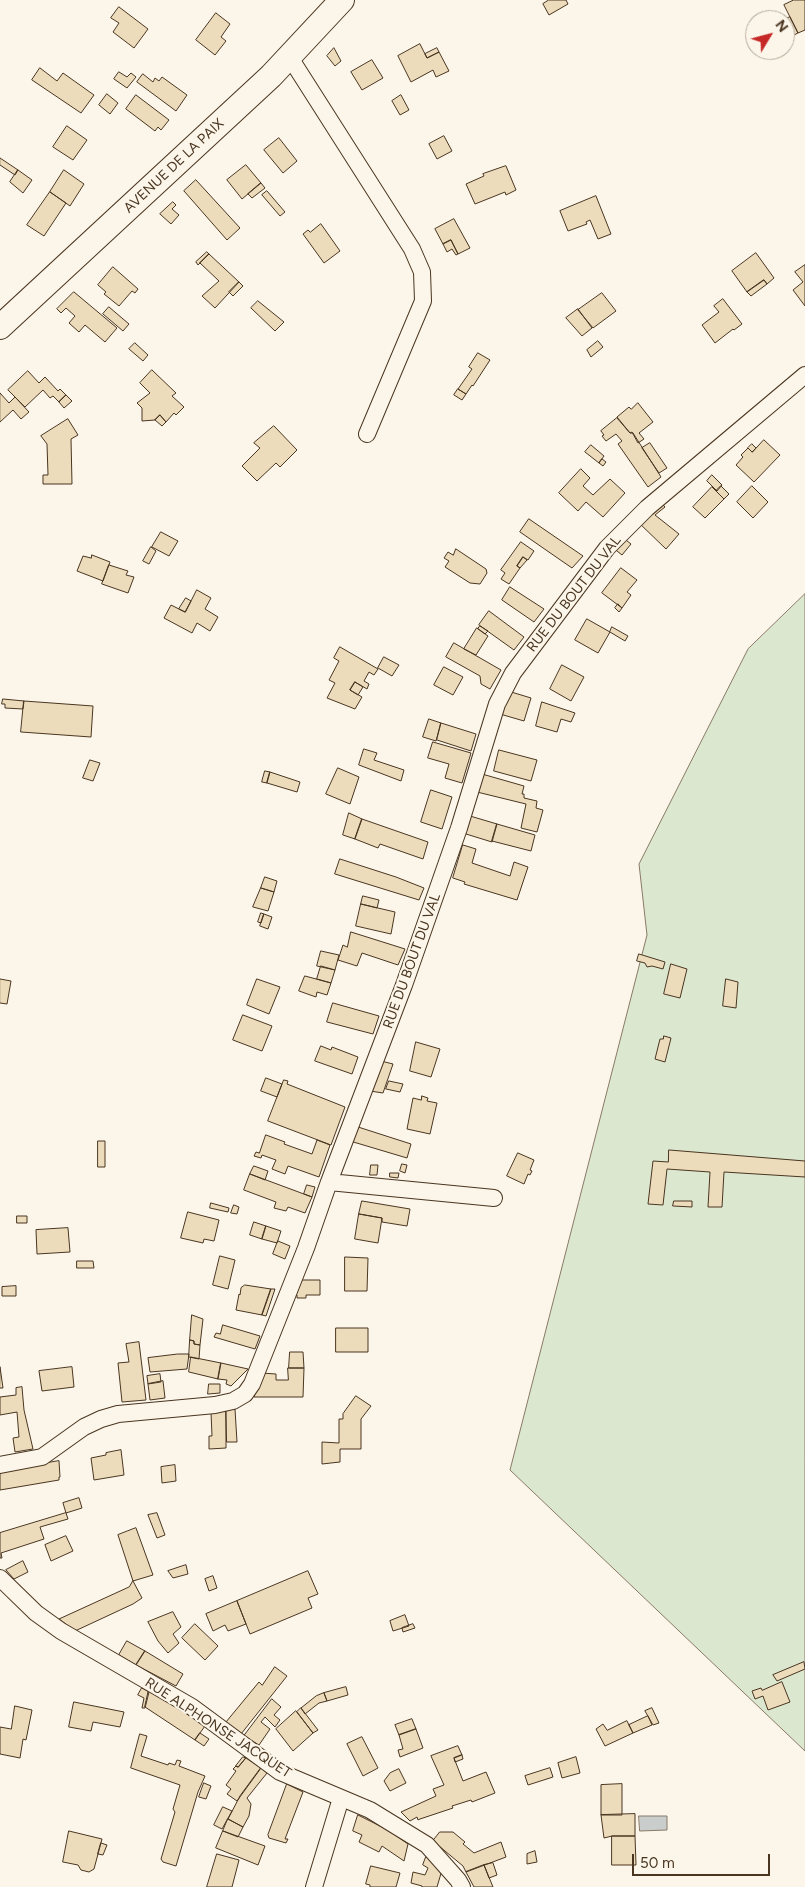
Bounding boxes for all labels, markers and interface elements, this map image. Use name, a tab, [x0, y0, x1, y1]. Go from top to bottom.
north arrow	[745, 10, 795, 60]
text: N	[772, 17, 792, 36]
street label: AVENUE DE LA PAIX	[120, 115, 228, 217]
street label: RUE DU BOUT DU VAL	[523, 533, 625, 655]
street label: RUE DU BOUT DU VAL	[380, 891, 444, 1031]
street label: RUE ALPHONSE JACQUET	[142, 1674, 294, 1782]
scale bar	[635, 1844, 772, 1876]
text: 50 m	[640, 1854, 675, 1872]

